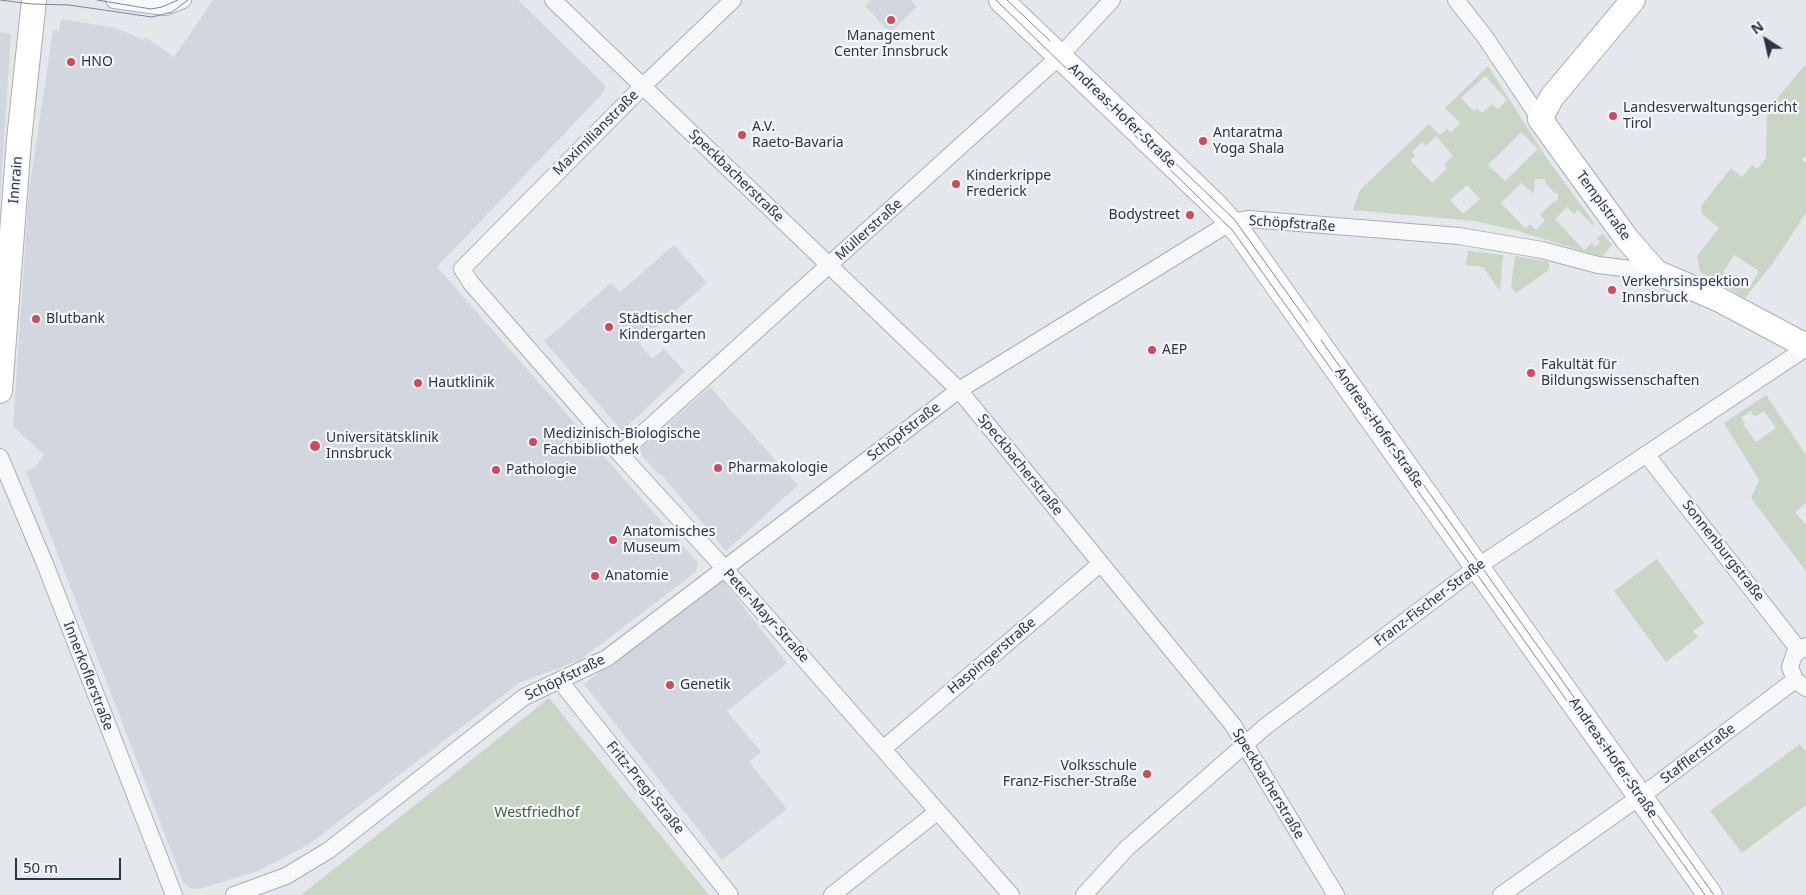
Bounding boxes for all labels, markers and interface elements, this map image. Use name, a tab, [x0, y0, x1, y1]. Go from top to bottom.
marker: Management Center Innsbruck	[885, 14, 897, 26]
north arrow	[1741, 15, 1791, 65]
text: N	[1747, 16, 1767, 38]
place label: Management Center Innsbruck	[834, 28, 948, 60]
place label: HNO	[81, 54, 113, 70]
marker: HNO	[65, 56, 77, 68]
street label: Andreas-Hofer-Straße	[1065, 60, 1179, 172]
street label: Maximilianstraße	[550, 87, 642, 179]
place label: Landesverwaltungsgericht Tirol	[1623, 100, 1797, 132]
marker: Landesverwaltungsgericht Tirol	[1607, 110, 1619, 122]
place label: A.V. Raeto-Bavaria	[752, 119, 844, 152]
place label: Antaratma Yoga Shala	[1213, 125, 1284, 158]
street label: Speckbacherstraße	[685, 126, 787, 226]
marker: A.V. Raeto-Bavaria	[736, 129, 748, 141]
marker: Antaratma Yoga Shala	[1197, 135, 1209, 147]
street label: Innrain	[6, 156, 26, 204]
place label: Kinderkrippe Frederick	[966, 168, 1051, 200]
street label: Templstraße	[1572, 168, 1634, 244]
marker: Kinderkrippe Frederick	[950, 178, 962, 190]
street label: Müllerstraße	[832, 196, 906, 264]
place label: Bodystreet	[1109, 207, 1180, 223]
marker: Bodystreet	[1184, 209, 1196, 221]
street label: Schöpfstraße	[1248, 213, 1336, 235]
place label: Verkehrsinspektion Innsbruck	[1622, 274, 1749, 306]
marker: Verkehrsinspektion Innsbruck	[1606, 284, 1618, 296]
place label: Blutbank	[46, 311, 105, 327]
place label: Städtischer Kindergarten	[619, 311, 706, 344]
marker: Blutbank	[30, 313, 42, 325]
marker: Städtischer Kindergarten	[603, 321, 615, 333]
place label: AEP	[1162, 342, 1187, 358]
marker: AEP	[1146, 344, 1158, 356]
place label: Fakultät für Bildungswissenschaften	[1541, 357, 1699, 390]
street label: Andreas-Hofer-Straße	[1331, 364, 1427, 492]
marker: Fakultät für Bildungswissenschaften	[1525, 367, 1537, 379]
place label: Hautklinik	[428, 375, 494, 391]
marker: Hautklinik	[412, 377, 424, 389]
street label: Schöpfstraße	[864, 399, 944, 465]
street label: Speckbacherstraße	[974, 411, 1066, 519]
place label: Medizinisch-Biologische Fachbibliothek	[543, 426, 700, 458]
place label: Universitätsklinik Innsbruck	[326, 430, 439, 462]
marker: Medizinisch-Biologische Fachbibliothek	[527, 436, 539, 448]
marker: Universitätsklinik Innsbruck	[308, 439, 322, 453]
place label: Pharmakologie	[728, 460, 828, 476]
place label: Pathologie	[506, 462, 577, 478]
marker: Pharmakologie	[712, 462, 724, 474]
marker: Pathologie	[490, 464, 502, 476]
street label: Sonnenburgstraße	[1678, 497, 1768, 605]
place label: Anatomisches Museum	[623, 524, 715, 556]
marker: Anatomisches Museum	[607, 534, 619, 546]
street label: Franz-Fischer-Straße	[1371, 556, 1489, 650]
street label: Peter-Mayr-Straße	[719, 566, 813, 666]
place label: Anatomie	[605, 568, 669, 584]
marker: Anatomie	[589, 570, 601, 582]
street label: Haspingerstraße	[944, 614, 1040, 698]
street label: Innerkoflerstraße	[59, 619, 117, 733]
street label: Schöpfstraße	[522, 651, 608, 705]
place label: Genetik	[680, 677, 731, 693]
marker: Genetik	[664, 679, 676, 691]
street label: Andreas-Hofer-Straße	[1565, 694, 1661, 822]
street label: Stafflerstraße	[1657, 720, 1739, 788]
street label: Speckbacherstraße	[1228, 726, 1308, 842]
street label: Fritz-Pregl-Straße	[603, 738, 687, 838]
place label: Volksschule Franz-Fischer-Straße	[1003, 758, 1137, 790]
marker: Volksschule Franz-Fischer-Straße	[1141, 768, 1153, 780]
park label: Westfriedhof	[494, 805, 580, 821]
scale bar	[18, 848, 124, 880]
text: 50 m	[23, 857, 58, 877]

